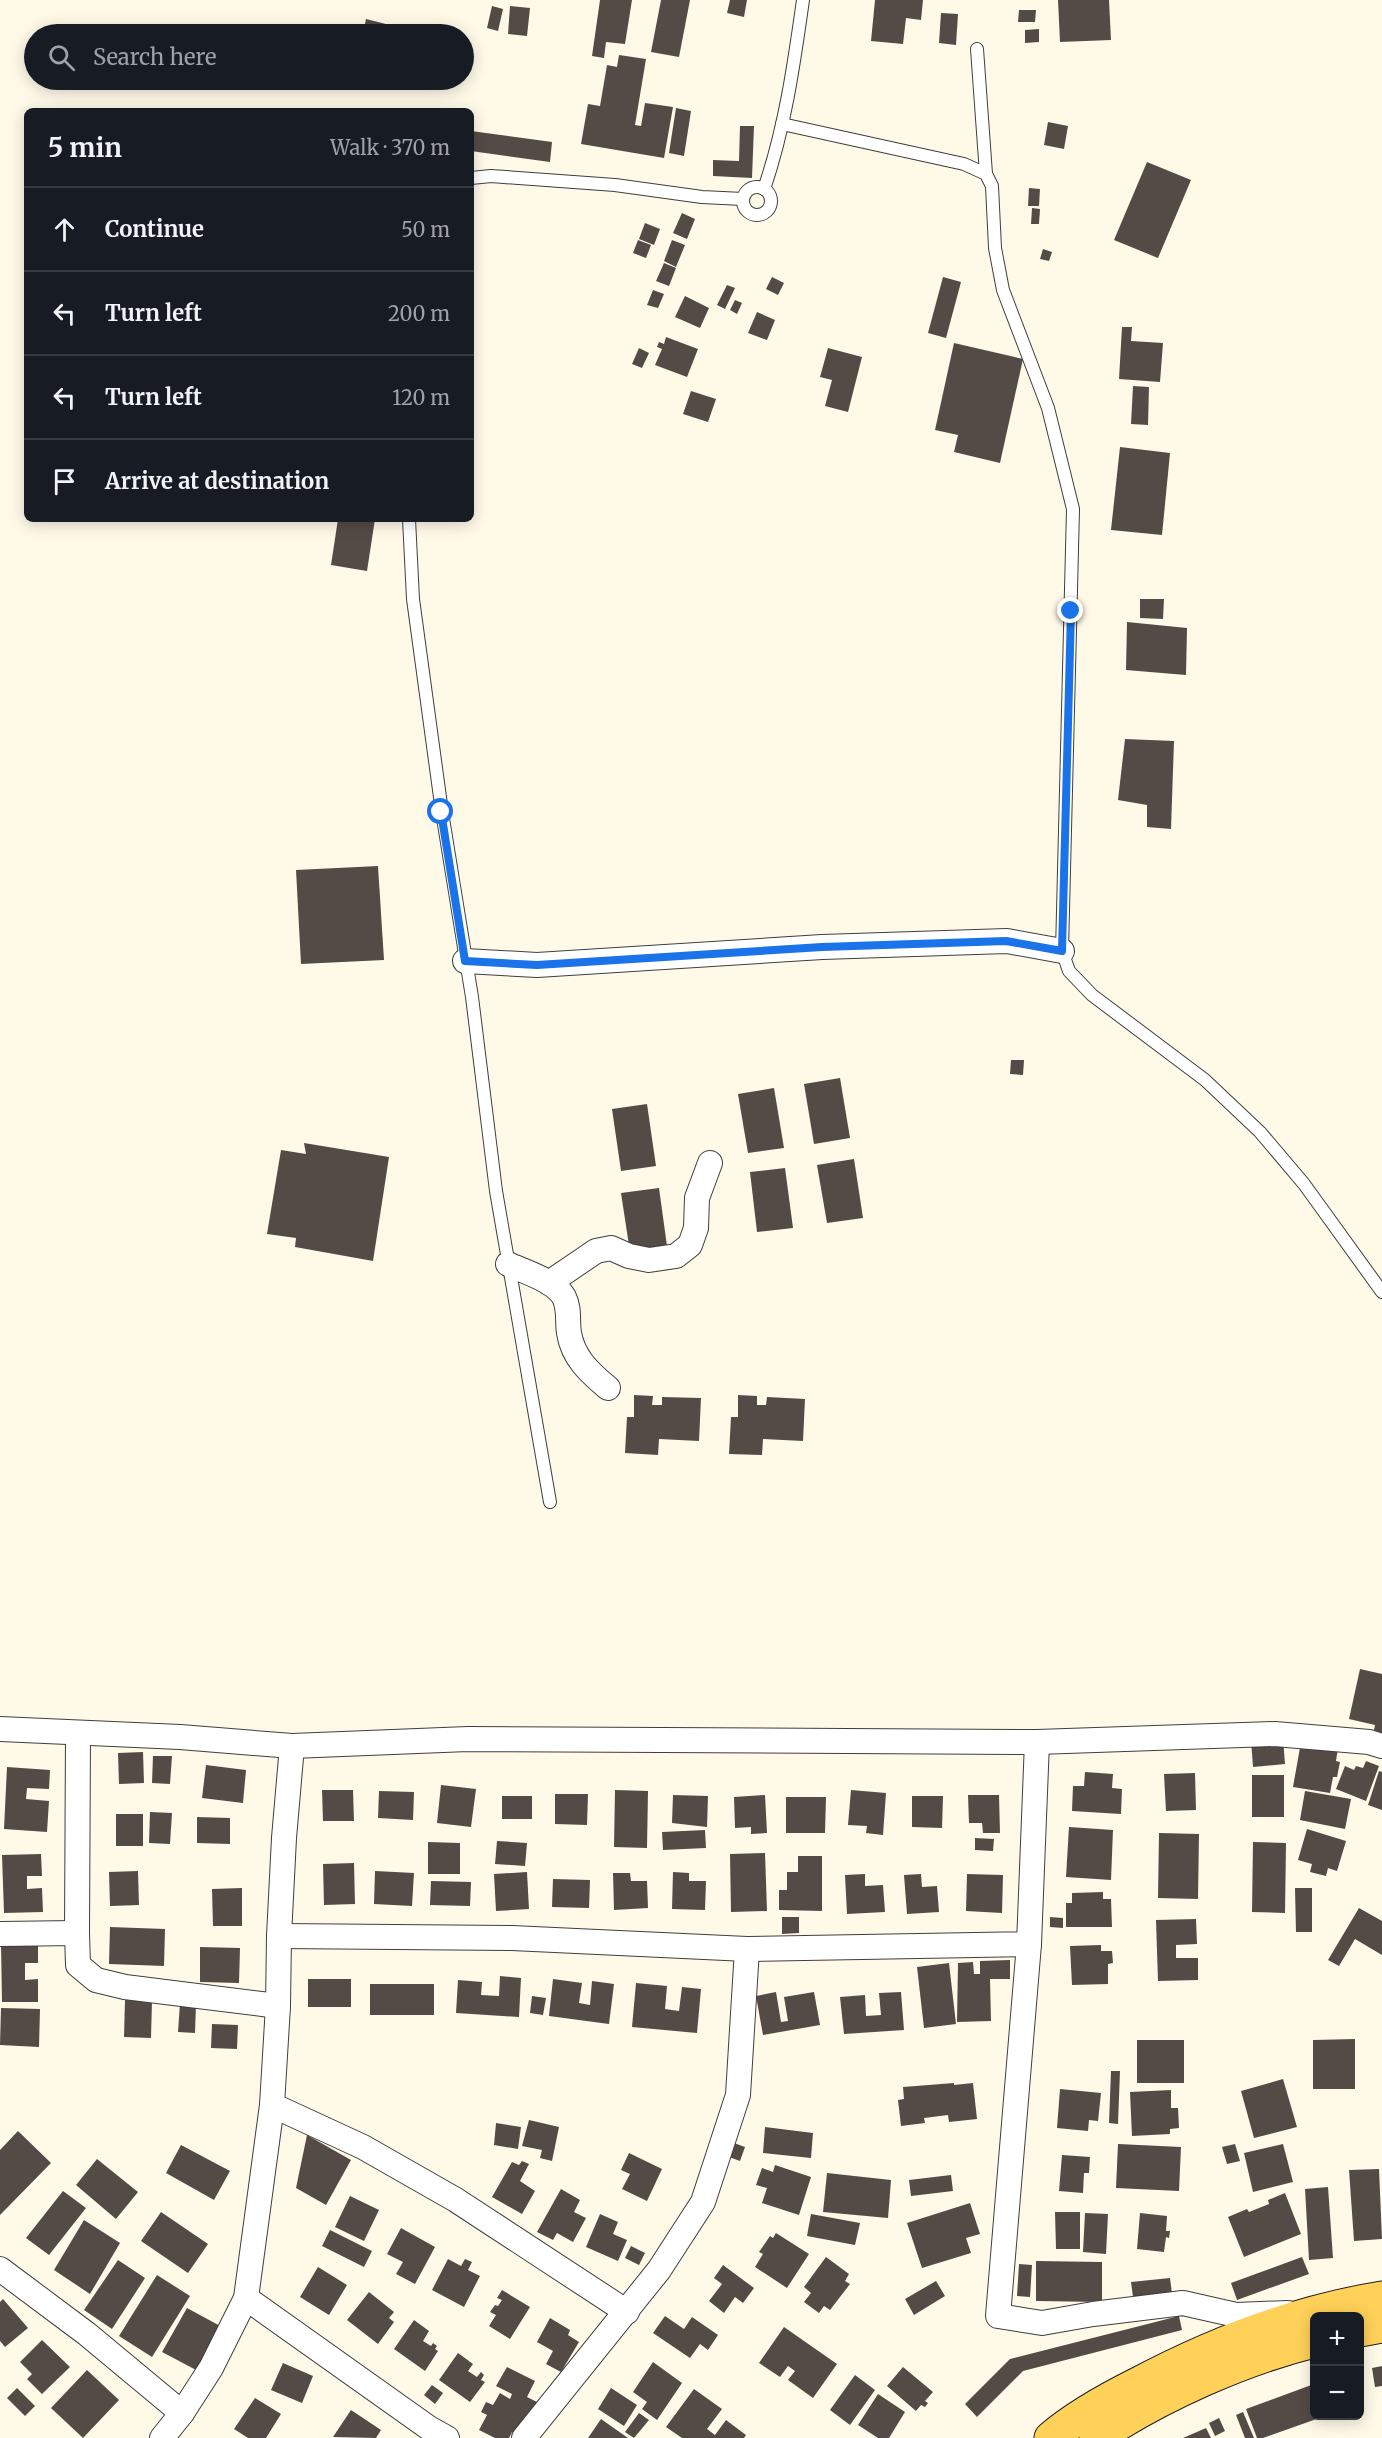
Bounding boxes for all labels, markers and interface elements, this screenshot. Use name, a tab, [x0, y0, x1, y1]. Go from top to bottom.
search box	[24, 24, 474, 90]
icon: search	[45, 41, 78, 74]
text: Search here	[93, 43, 216, 71]
text: 5 min	[48, 131, 122, 164]
text: Walk · 370 m	[330, 135, 450, 160]
icon: ahead	[48, 213, 81, 246]
text: Continue	[105, 215, 204, 243]
text: 50 m	[401, 217, 450, 242]
icon: left	[48, 297, 81, 330]
text: Turn left	[105, 299, 202, 327]
text: 200 m	[388, 301, 450, 326]
icon: left	[48, 381, 81, 414]
text: Turn left	[105, 383, 202, 411]
text: 120 m	[392, 385, 450, 410]
icon: arrive	[48, 465, 81, 498]
text: Arrive at destination	[105, 467, 329, 495]
route end	[1057, 597, 1083, 623]
route start	[427, 798, 453, 824]
map controls	[1310, 2312, 1364, 2420]
button: +	[1310, 2312, 1364, 2366]
button: −	[1310, 2366, 1364, 2420]

